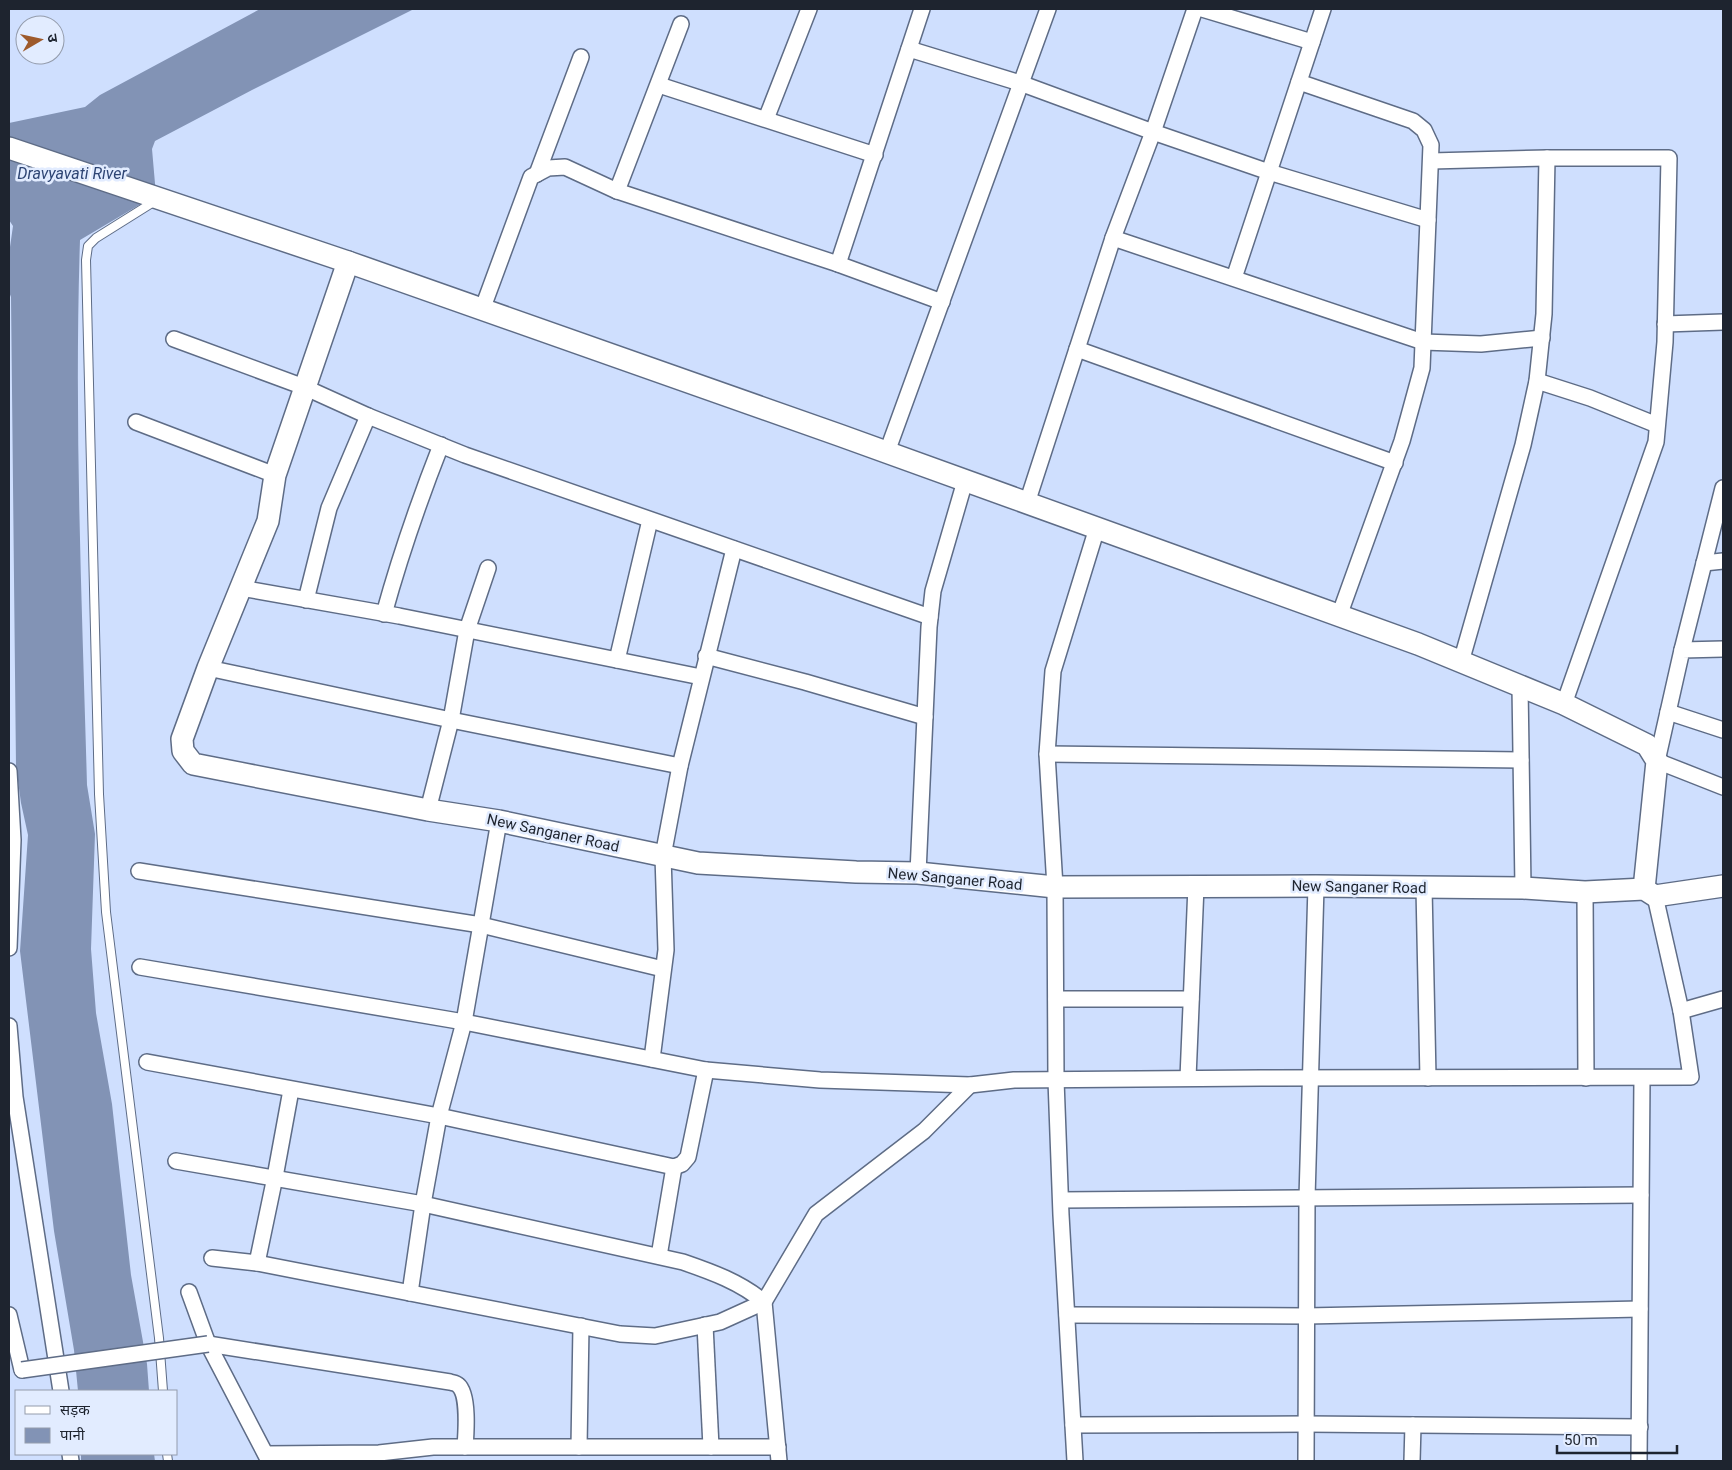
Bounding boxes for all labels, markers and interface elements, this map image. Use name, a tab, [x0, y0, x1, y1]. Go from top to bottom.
north arrow	[15, 15, 65, 65]
text: उ	[44, 33, 62, 44]
water label: Dravyavati River	[17, 164, 127, 183]
street label: New Sanganer Road	[485, 810, 621, 856]
street label: New Sanganer Road	[887, 864, 1023, 894]
street label: New Sanganer Road	[1291, 877, 1427, 897]
legend	[15, 1390, 178, 1455]
text: सड़क	[60, 1401, 90, 1419]
scale bar	[1557, 1422, 1677, 1454]
text: पानी	[60, 1426, 86, 1444]
text: 50 m	[1564, 1431, 1598, 1449]

